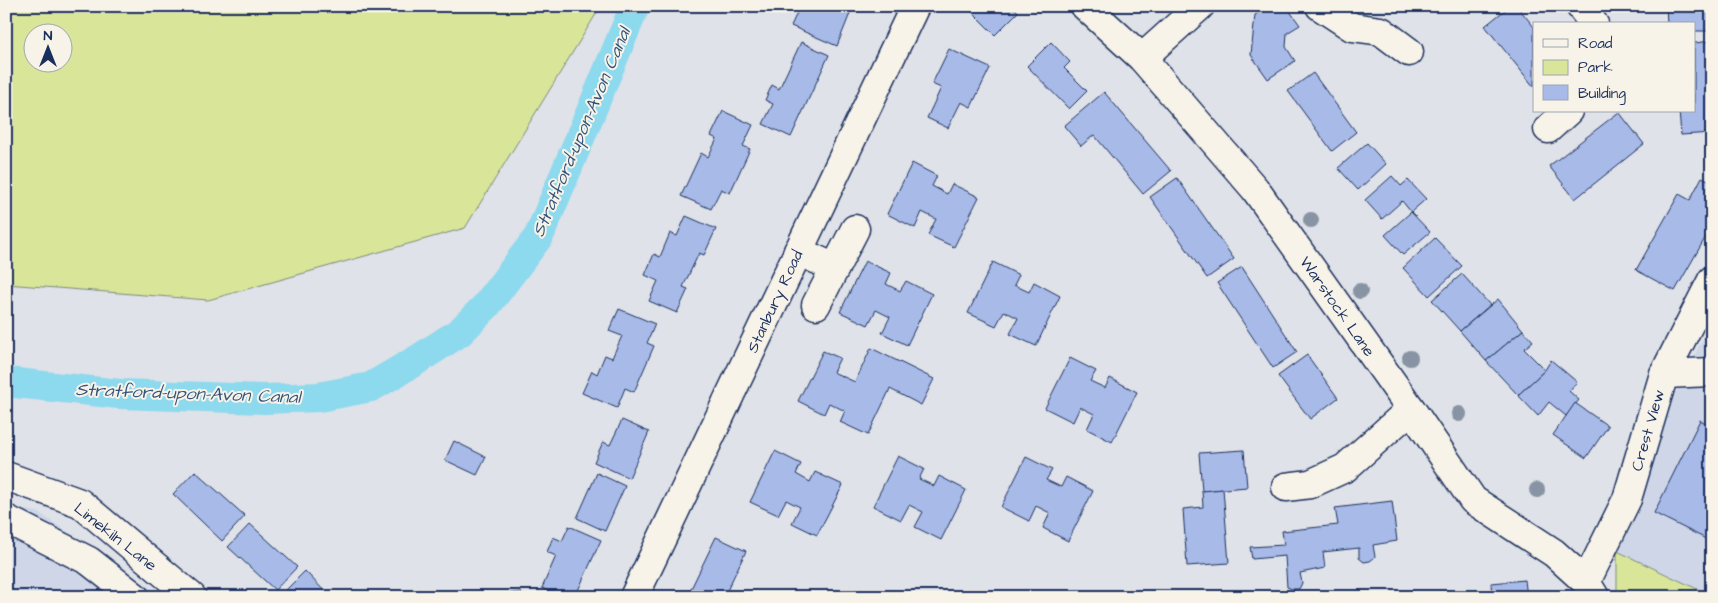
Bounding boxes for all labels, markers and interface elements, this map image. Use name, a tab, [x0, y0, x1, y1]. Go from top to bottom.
north arrow	[22, 22, 72, 72]
water label: Stratford-upon-Avon Canal	[526, 22, 638, 241]
legend	[1533, 22, 1696, 112]
text: N	[44, 26, 53, 46]
text: Road	[1578, 33, 1613, 54]
text: Park	[1578, 57, 1613, 78]
text: Building	[1578, 83, 1626, 105]
street label: Stanbury Road	[742, 247, 809, 357]
street label: Warstock Lane	[1294, 252, 1380, 361]
water label: Stratford-upon-Avon Canal	[75, 377, 303, 410]
street label: Crest View	[1626, 387, 1670, 474]
street label: Limekiln Lane	[69, 497, 162, 576]

